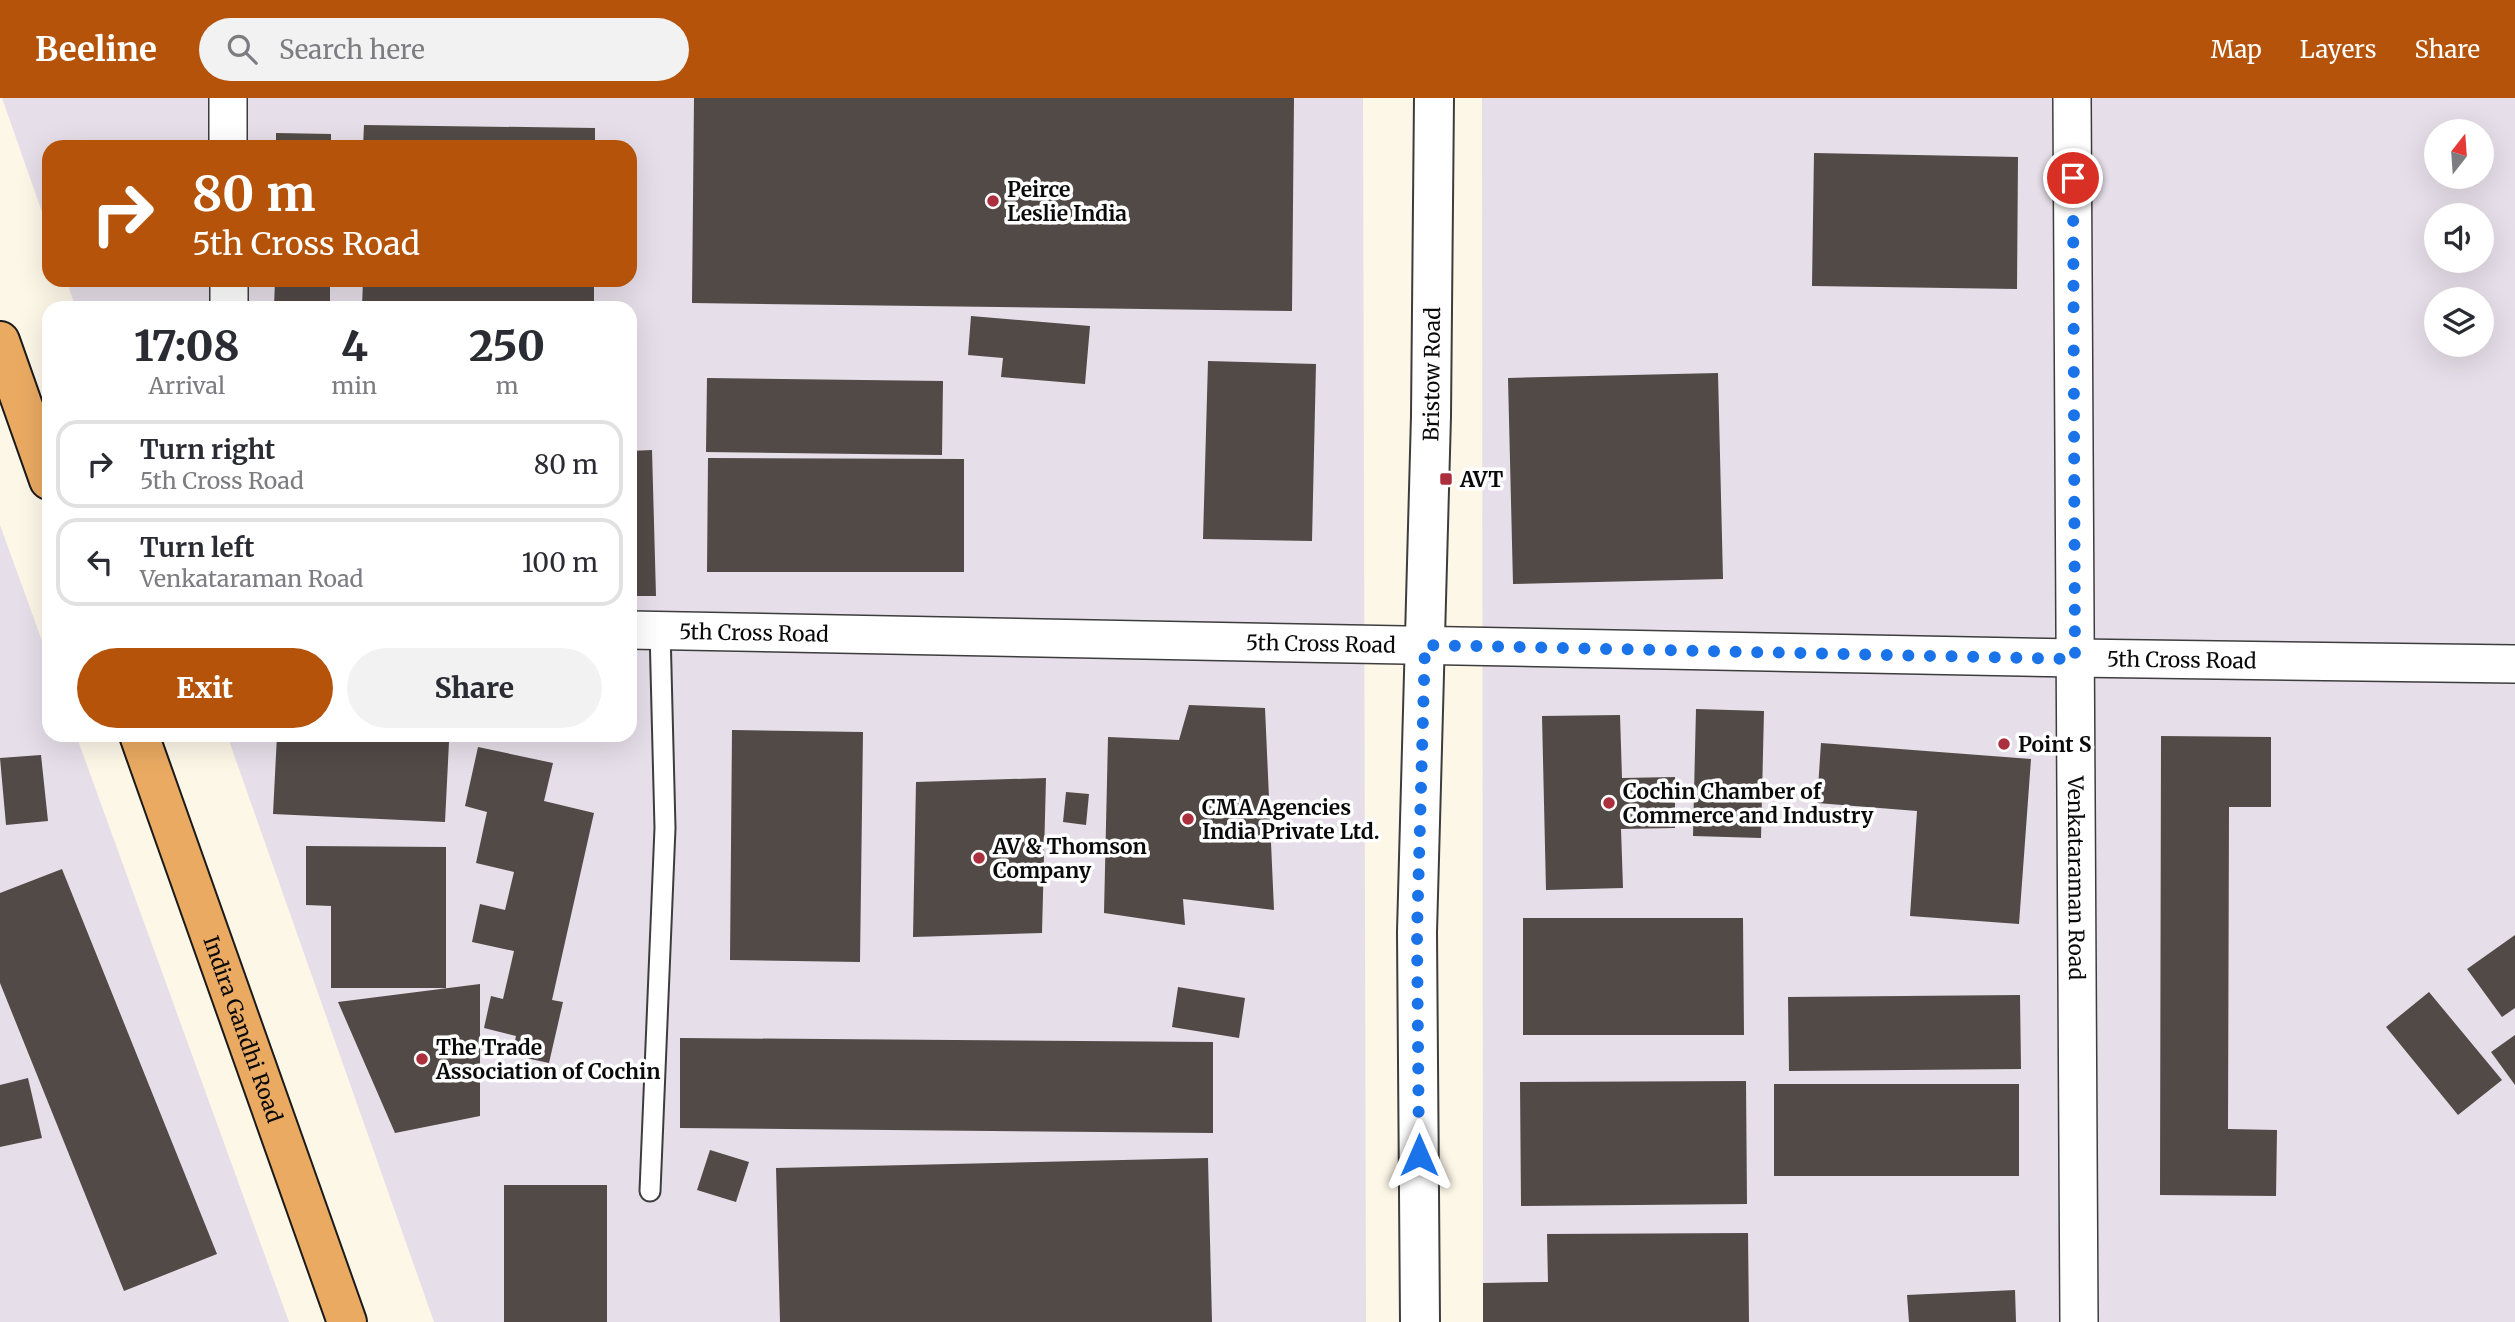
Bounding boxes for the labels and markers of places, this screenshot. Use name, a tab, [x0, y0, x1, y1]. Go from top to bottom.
pin	[2043, 148, 2103, 208]
place label: Peirce Leslie India	[1007, 176, 1127, 227]
marker: Peirce Leslie India	[985, 193, 1001, 209]
place label: AVT	[1459, 466, 1503, 493]
marker: AVT	[1438, 471, 1454, 487]
place label: Point S	[2018, 731, 2092, 758]
marker: Point S	[1996, 736, 2012, 752]
place label: Cochin Chamber of Commerce and Industry	[1623, 778, 1874, 829]
place label: CMA Agencies India Private Ltd.	[1202, 794, 1379, 845]
marker: Cochin Chamber of Commerce and Industry	[1601, 795, 1617, 811]
marker: CMA Agencies India Private Ltd.	[1180, 811, 1196, 827]
place label: AV & Thomson Company	[992, 833, 1147, 884]
marker: AV & Thomson Company	[971, 850, 987, 866]
place label: The Trade Association of Cochin	[435, 1034, 660, 1085]
marker: The Trade Association of Cochin	[414, 1051, 430, 1067]

